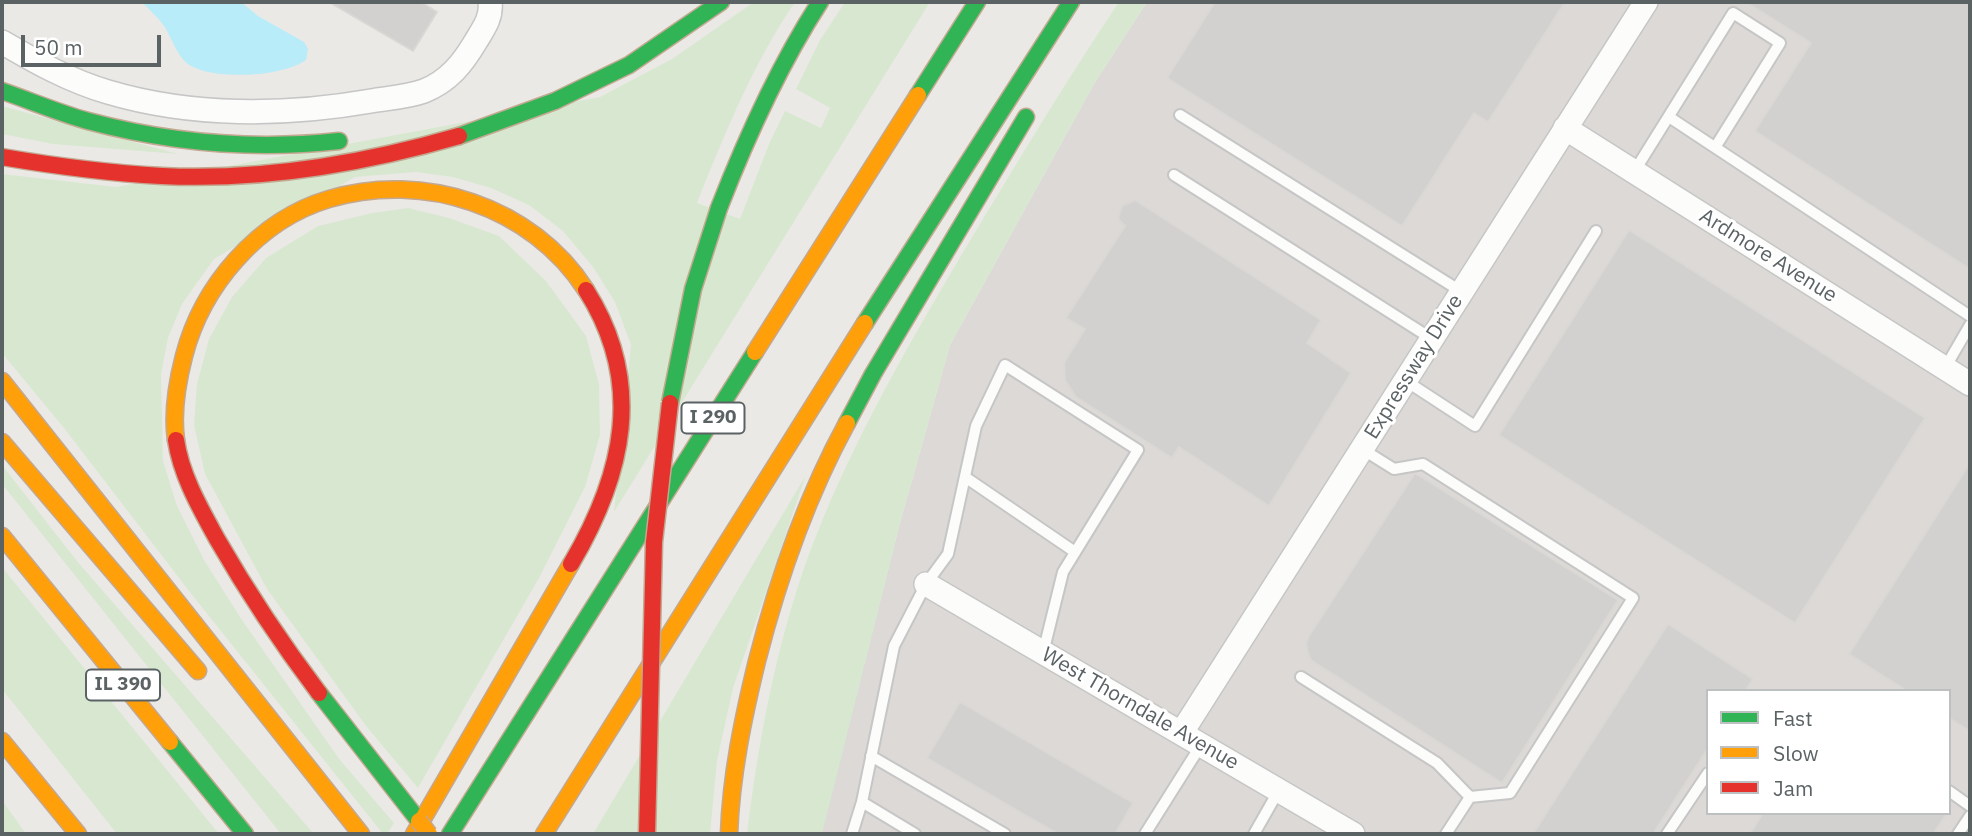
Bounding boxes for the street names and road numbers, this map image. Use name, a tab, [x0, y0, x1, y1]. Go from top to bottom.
street label: Ardmore Avenue	[1695, 204, 1841, 308]
street label: Expressway Drive	[1359, 290, 1469, 444]
road number: I 290	[682, 402, 744, 434]
street label: West Thorndale Avenue	[1037, 642, 1243, 776]
road number: IL 390	[86, 670, 160, 700]

